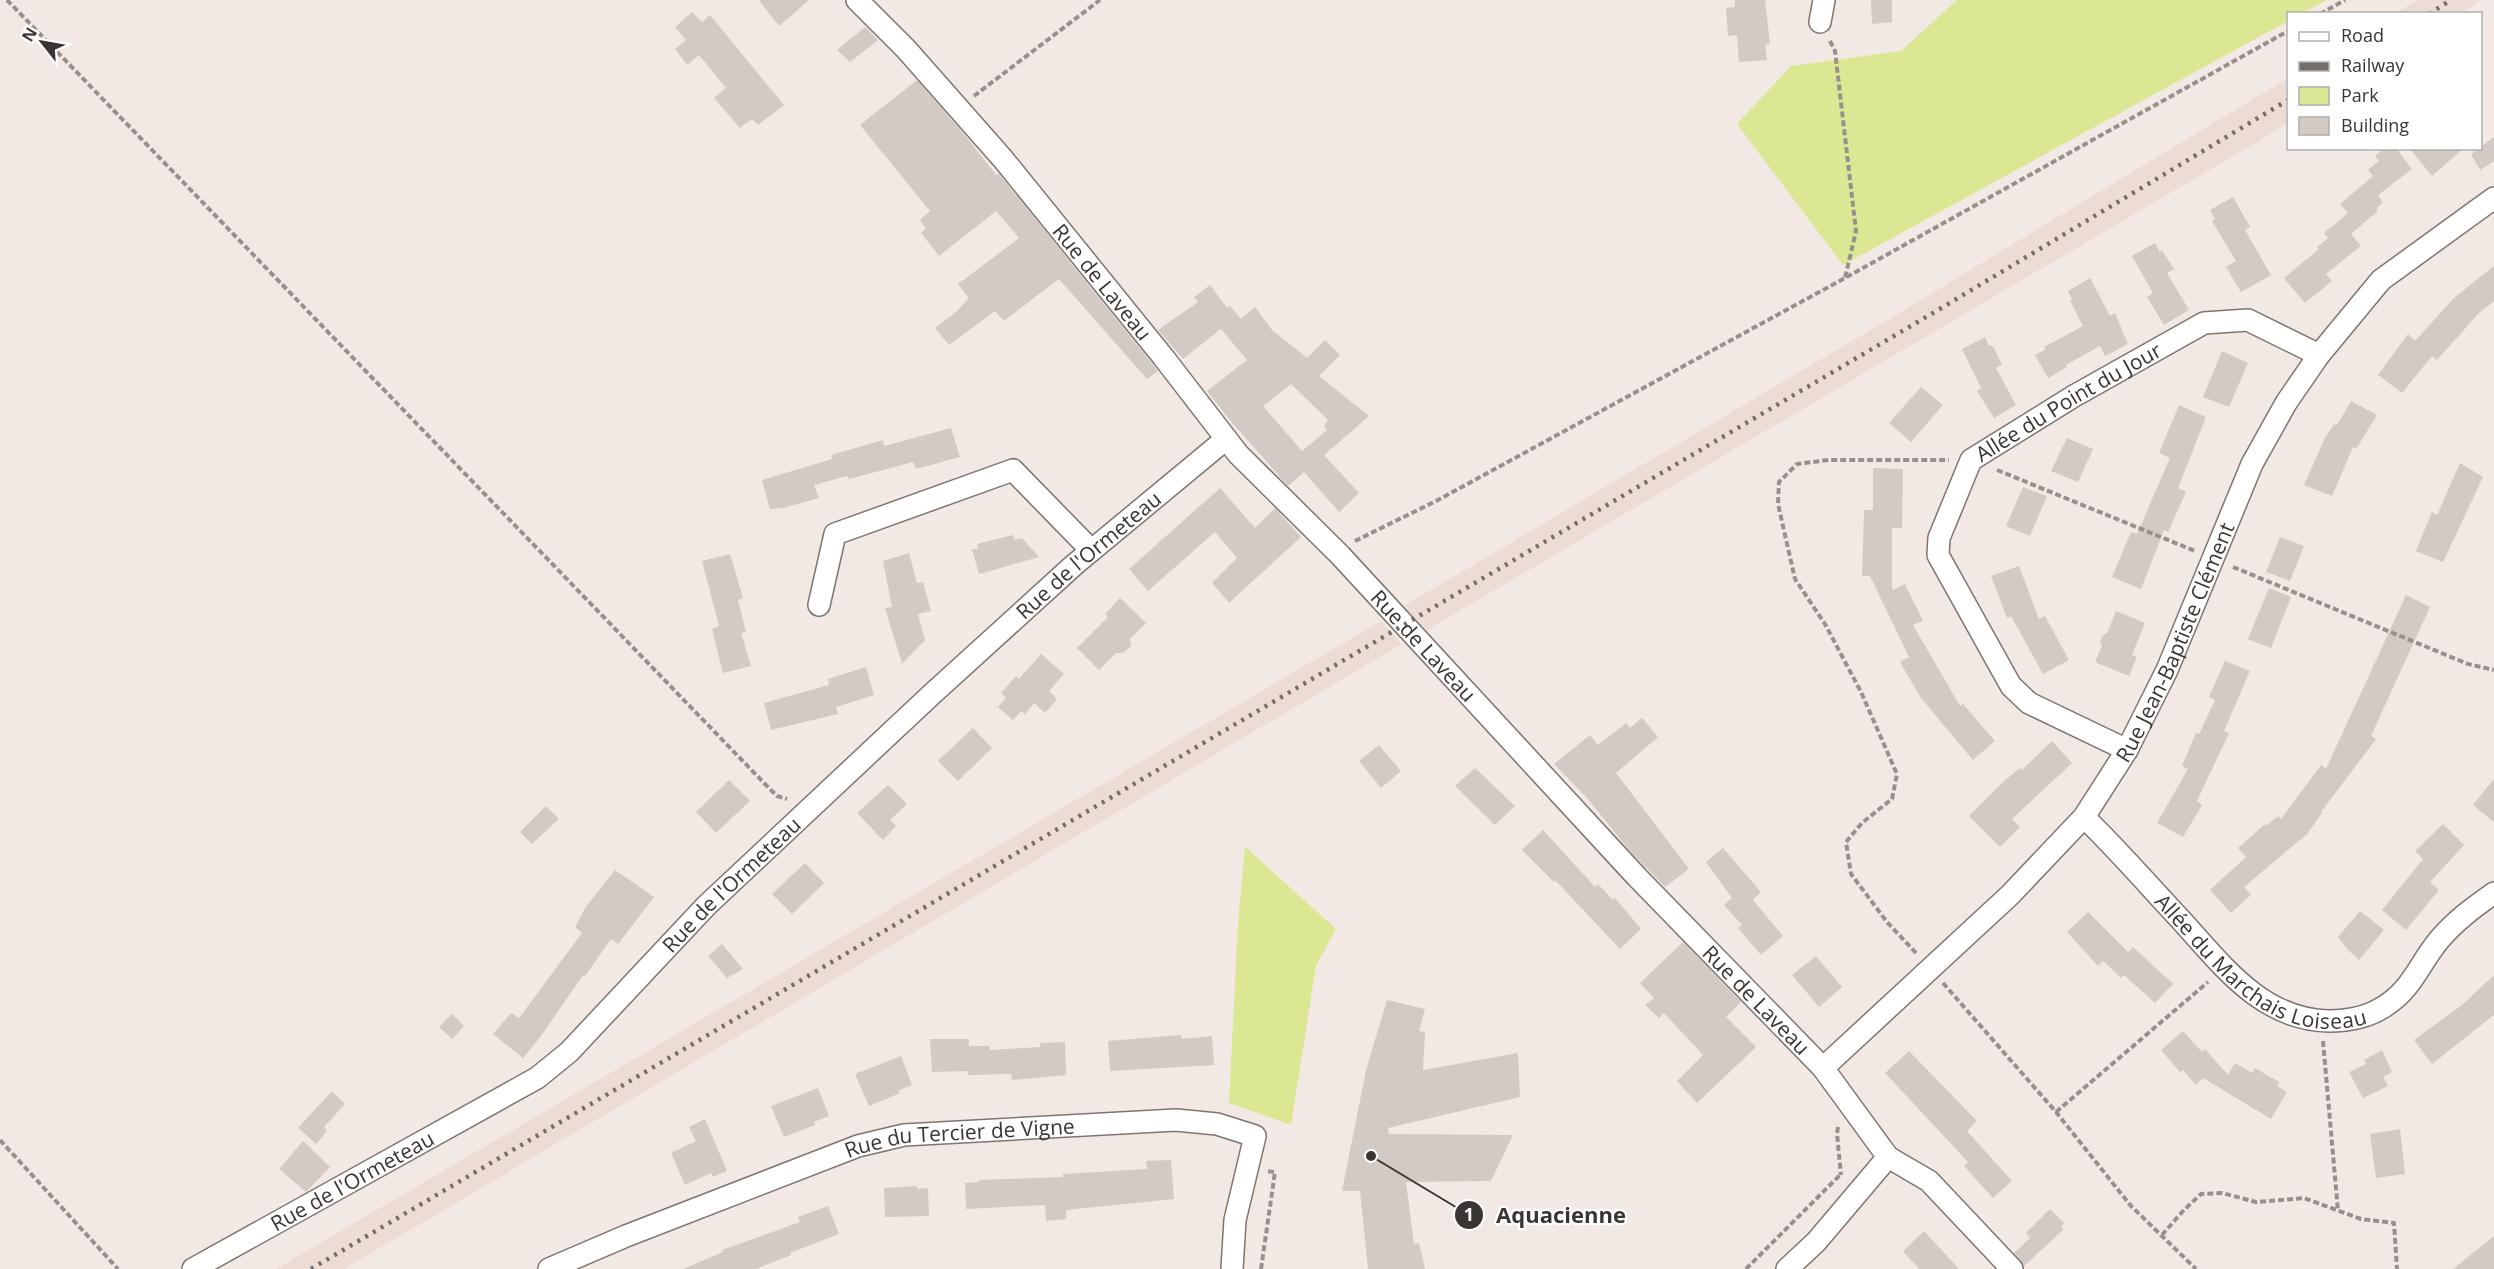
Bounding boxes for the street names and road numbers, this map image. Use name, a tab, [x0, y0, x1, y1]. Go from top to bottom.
street label: Rue de Laveau	[1047, 218, 1158, 346]
street label: Allée du Point du Jour	[1970, 336, 2166, 468]
street label: Rue de l'Ormeteau	[1010, 485, 1167, 625]
street label: Rue Jean-Baptiste Clément	[2109, 518, 2240, 767]
street label: Rue de Laveau	[1365, 584, 1482, 708]
street label: Rue de l'Ormeteau	[656, 810, 807, 958]
street label: Allée du Marchais Loiseau	[2149, 887, 2369, 1035]
street label: Rue de Laveau	[1697, 939, 1816, 1061]
street label: Rue du Tercier de Vigne	[840, 1112, 1075, 1164]
street label: Rue de l'Ormeteau	[265, 1124, 439, 1237]

